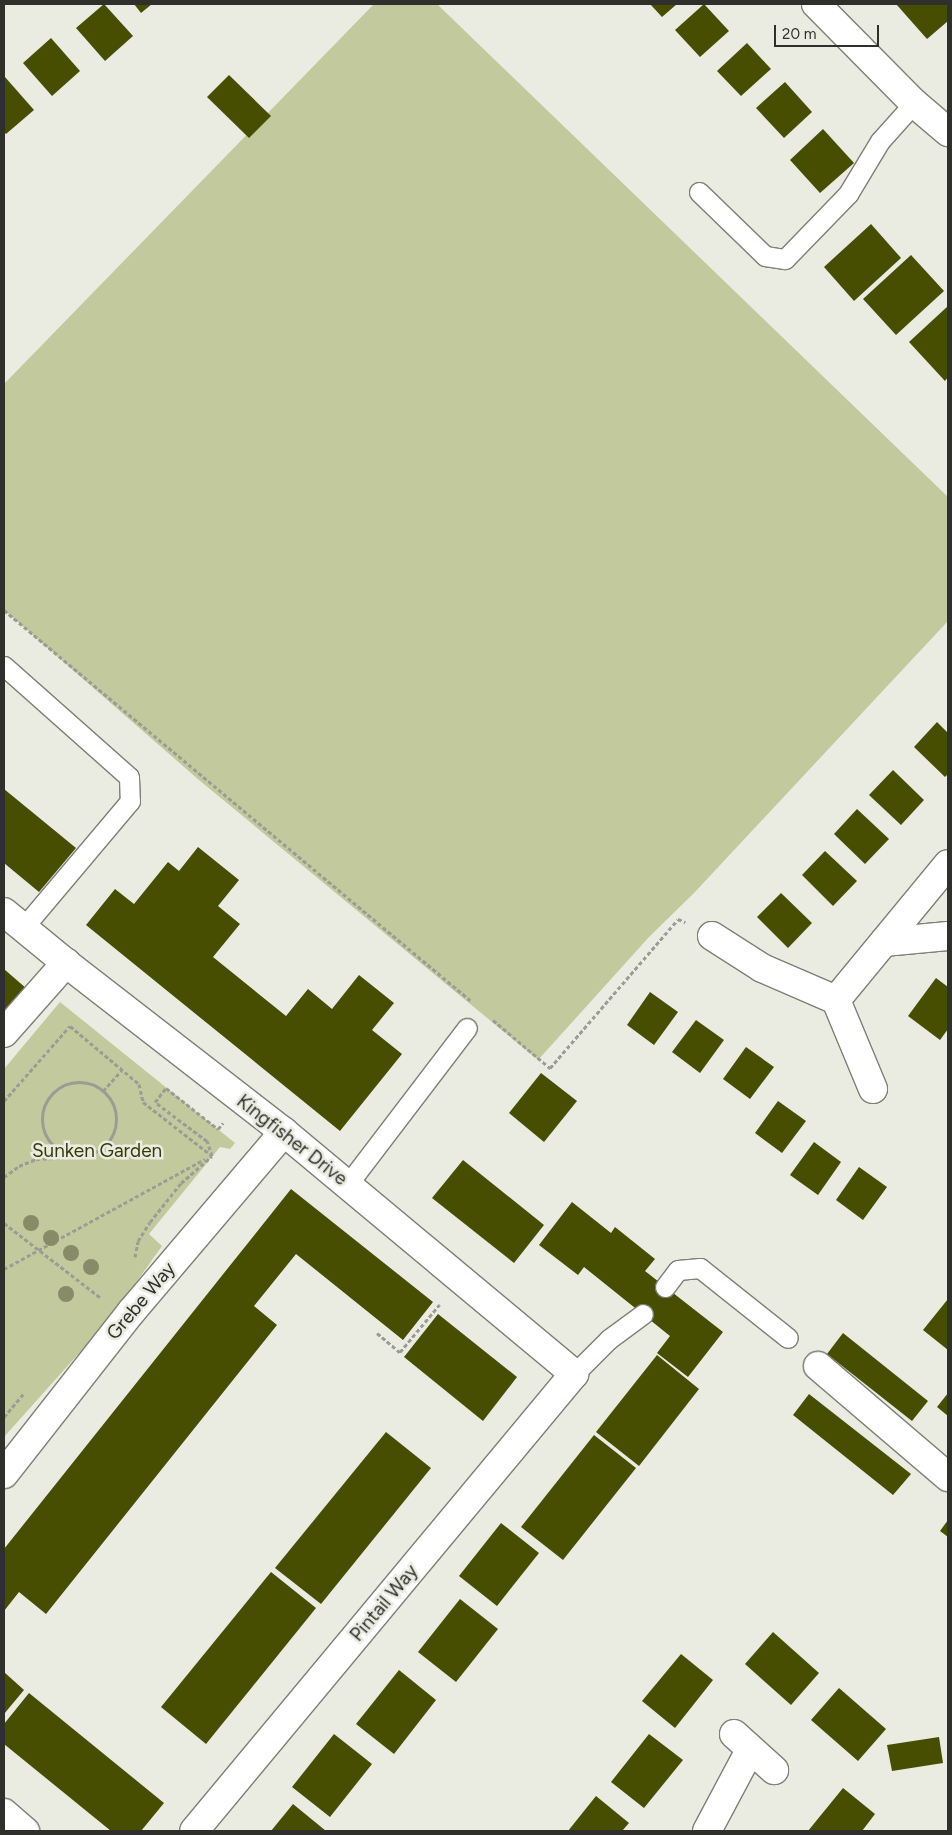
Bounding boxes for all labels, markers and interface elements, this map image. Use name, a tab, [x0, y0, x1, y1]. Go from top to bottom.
scale bar	[777, 15, 882, 47]
text: 20 m	[782, 25, 816, 43]
street label: Kingfisher Drive	[232, 1090, 352, 1190]
park label: Sunken Garden	[32, 1140, 162, 1162]
street label: Grebe Way	[102, 1257, 180, 1345]
street label: Pintail Way	[345, 1560, 423, 1646]

